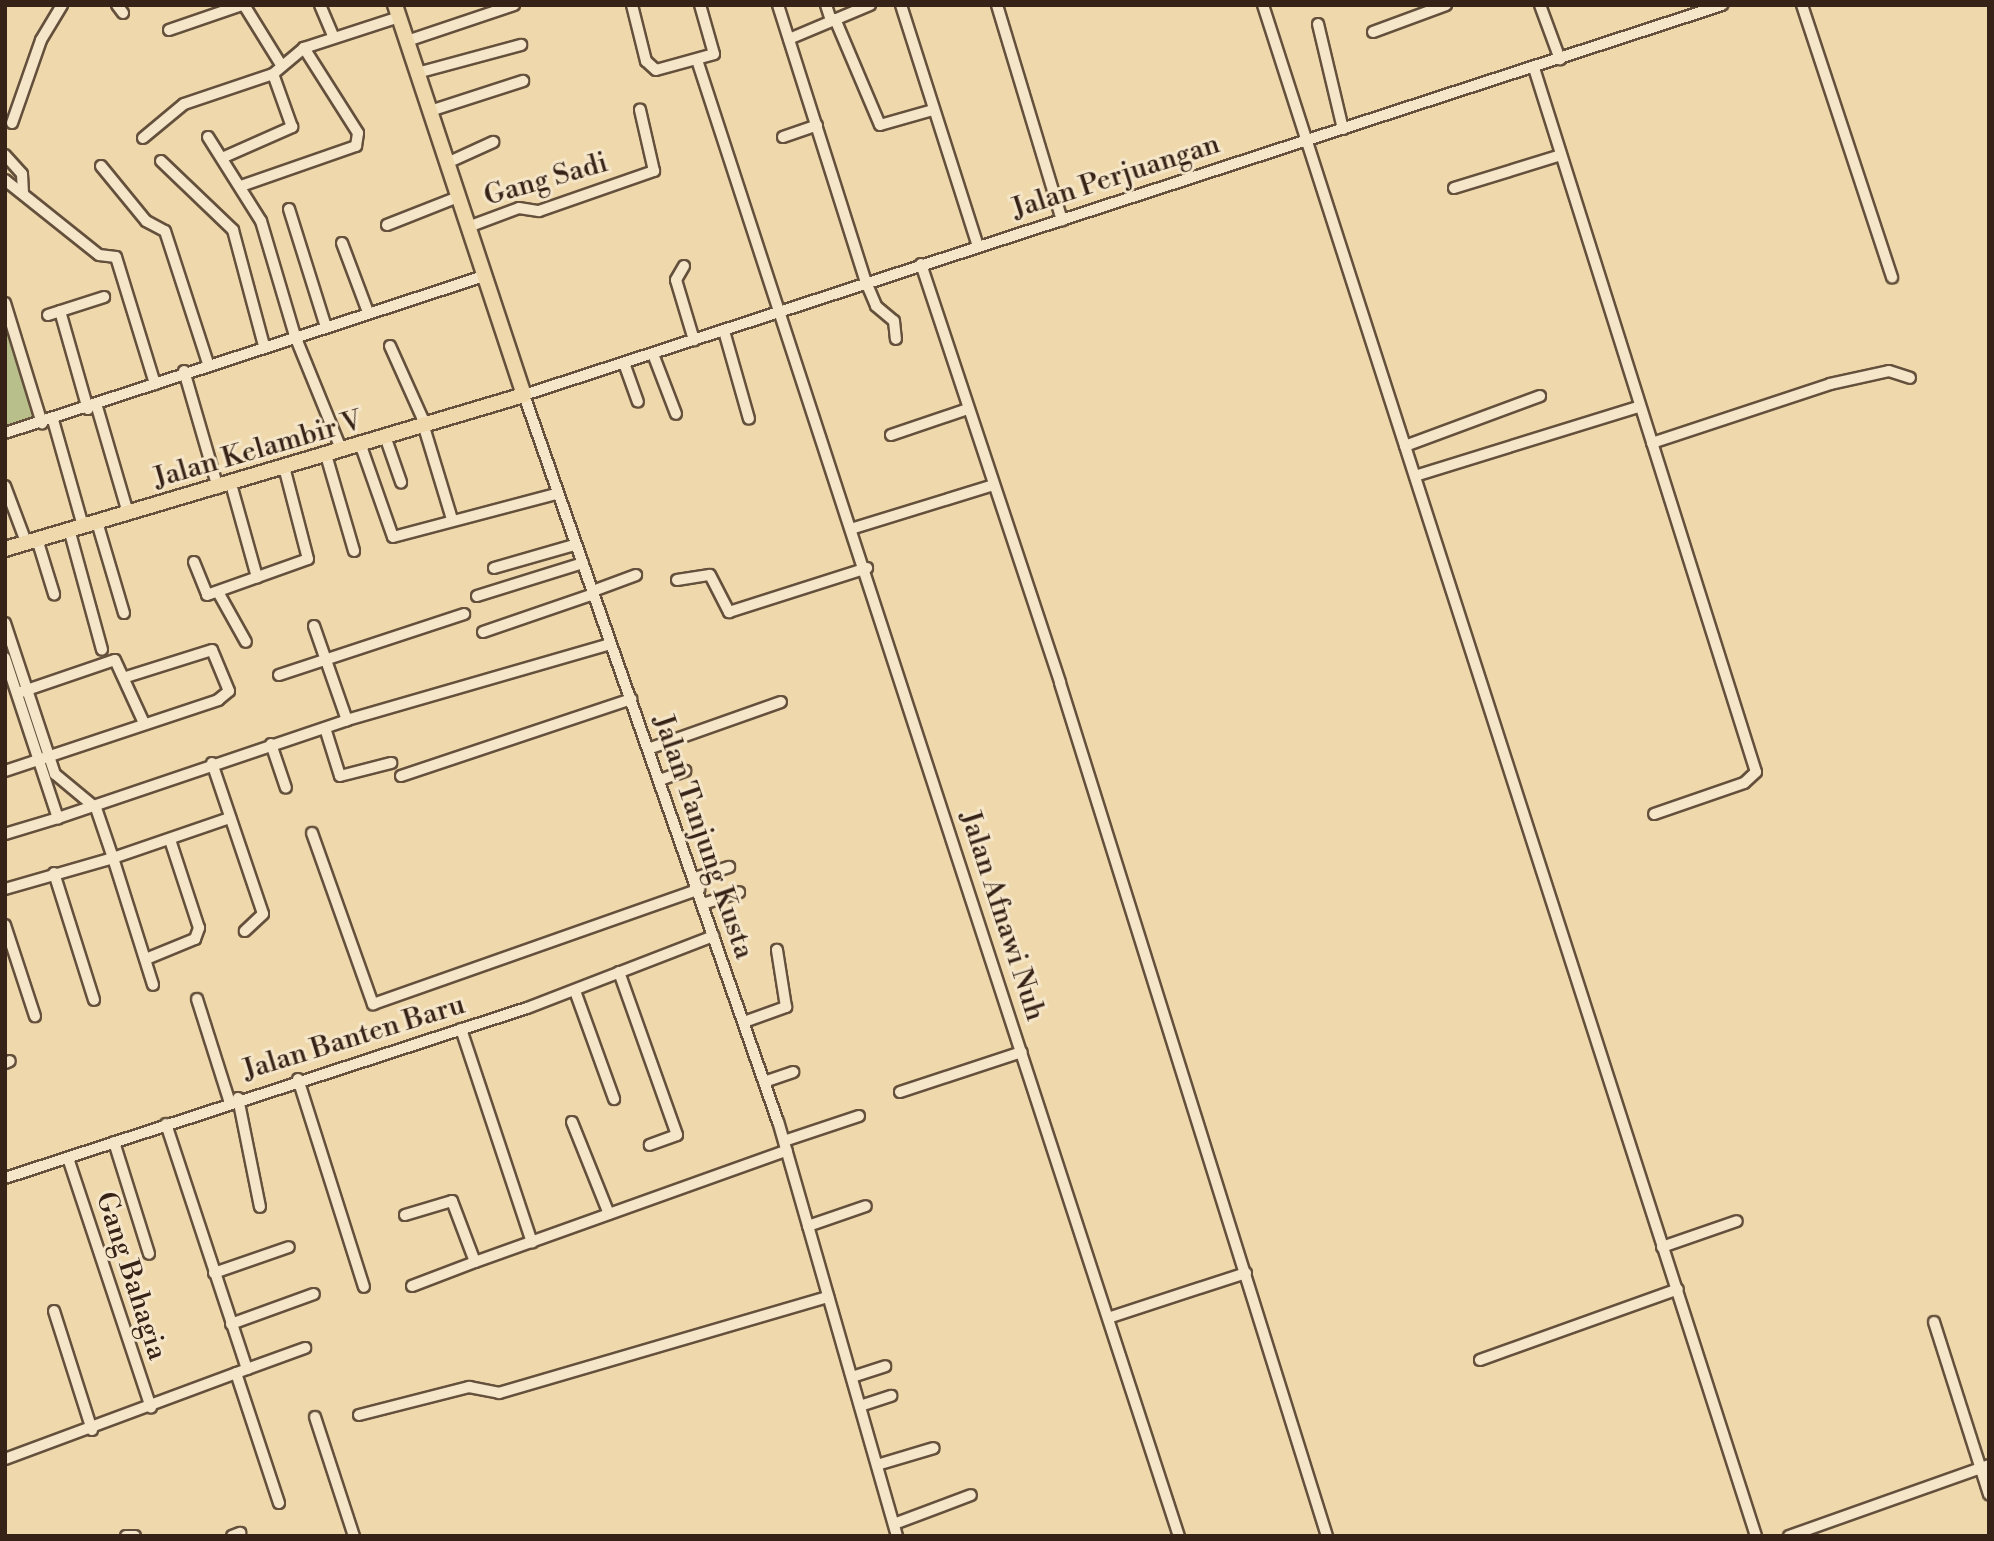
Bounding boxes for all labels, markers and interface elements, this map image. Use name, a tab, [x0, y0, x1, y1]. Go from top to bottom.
street label: Jalan Perjuangan	[1008, 128, 1224, 226]
street label: Gang Sadi	[480, 146, 612, 214]
street label: Jalan Kelambir V	[150, 404, 366, 496]
street label: Jalan Tanjung Kusta	[645, 711, 761, 963]
street label: Jalan Afnawi Nuh	[952, 807, 1052, 1025]
street label: Jalan Banten Baru	[239, 988, 469, 1088]
street label: Gang Bahagia	[88, 1188, 174, 1364]

